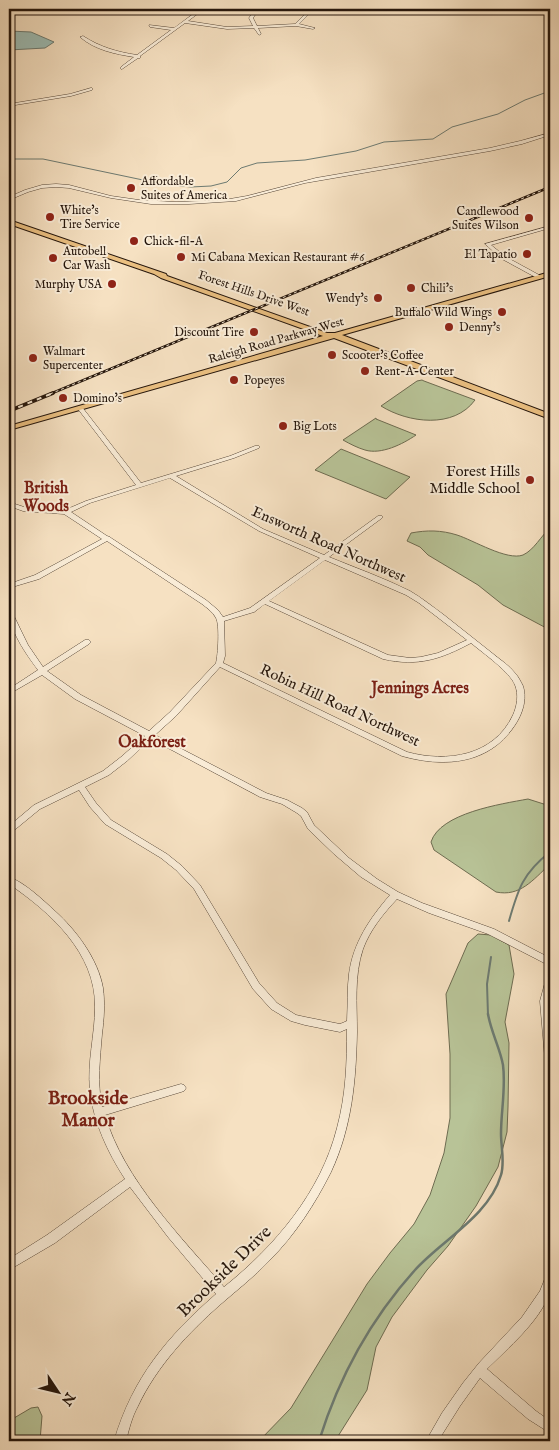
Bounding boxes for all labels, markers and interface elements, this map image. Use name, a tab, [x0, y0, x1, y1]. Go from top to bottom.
place label: Affordable Suites of America	[140, 174, 228, 203]
marker: Affordable Suites of America	[125, 182, 137, 194]
place label: White's Tire Service	[60, 203, 120, 232]
place label: Candlewood Suites Wilson	[452, 204, 520, 233]
marker: White's Tire Service	[44, 211, 56, 223]
marker: Candlewood Suites Wilson	[523, 212, 535, 224]
place label: Chick-fil-A	[144, 234, 204, 249]
marker: Chick-fil-A	[128, 235, 140, 247]
place label: Autobell Car Wash	[62, 244, 111, 273]
place label: El Tapatio	[464, 247, 518, 263]
marker: El Tapatio	[521, 248, 533, 260]
place label: Mi Cabana Mexican Restaurant #6	[191, 250, 365, 265]
marker: Mi Cabana Mexican Restaurant #6	[175, 251, 187, 263]
marker: Autobell Car Wash	[47, 252, 59, 264]
street label: Forest Hills Drive West	[196, 267, 312, 320]
place label: Murphy USA	[35, 277, 103, 293]
marker: Murphy USA	[106, 278, 118, 290]
place label: Chili's	[421, 281, 453, 296]
marker: Chili's	[405, 282, 417, 294]
place label: Wendy's	[326, 291, 368, 306]
marker: Wendy's	[372, 292, 384, 304]
place label: Buffalo Wild Wings	[395, 305, 492, 320]
marker: Buffalo Wild Wings	[496, 306, 508, 318]
street label: Raleigh Road Parkway West	[207, 314, 346, 367]
place label: Denny's	[459, 320, 500, 335]
marker: Denny's	[443, 321, 455, 333]
place label: Discount Tire	[174, 325, 244, 340]
marker: Discount Tire	[248, 326, 260, 338]
place label: Walmart Supercenter	[43, 344, 103, 374]
place label: Scooter's Coffee	[342, 348, 424, 363]
marker: Scooter's Coffee	[326, 349, 338, 361]
marker: Walmart Supercenter	[27, 352, 39, 364]
place label: Rent-A-Center	[375, 364, 454, 379]
marker: Rent-A-Center	[359, 365, 371, 377]
place label: Popeyes	[244, 373, 285, 389]
marker: Popeyes	[228, 374, 240, 386]
place label: Domino's	[73, 391, 122, 406]
marker: Domino's	[57, 392, 69, 404]
place label: Big Lots	[293, 419, 337, 434]
marker: Big Lots	[277, 420, 289, 432]
place label: Forest Hills Middle School	[429, 462, 521, 498]
marker: Forest Hills Middle School	[524, 474, 536, 486]
district label: British Woods	[22, 479, 69, 517]
street label: Ensworth Road Northwest	[249, 502, 409, 587]
street label: Robin Hill Road Northwest	[257, 660, 423, 751]
district label: Jennings Acres	[369, 679, 469, 699]
district label: Oakforest	[118, 733, 186, 753]
district label: Brookside Manor	[48, 1087, 129, 1133]
street label: Brookside Drive	[173, 1221, 277, 1323]
north arrow	[32, 1368, 82, 1418]
text: N	[57, 1388, 79, 1409]

